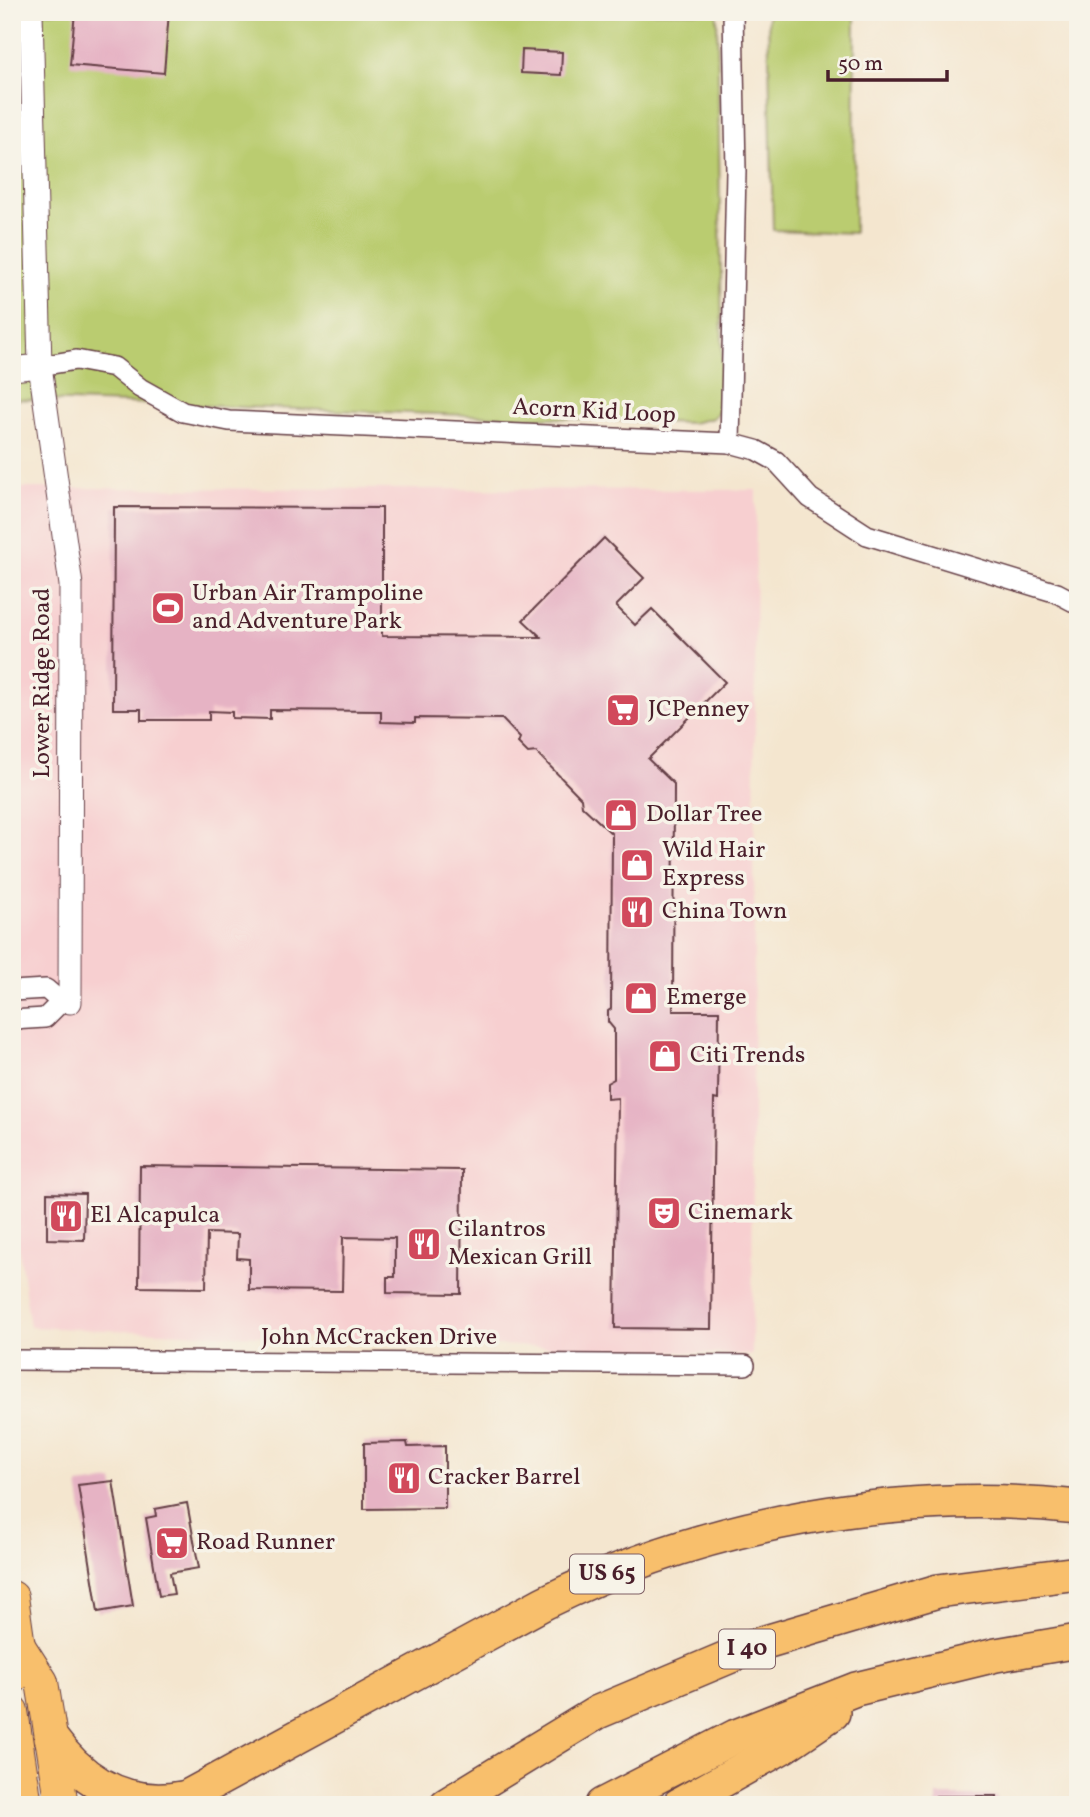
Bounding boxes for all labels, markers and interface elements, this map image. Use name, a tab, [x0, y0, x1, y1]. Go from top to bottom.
scale bar	[828, 38, 946, 82]
text: 50 m	[838, 50, 883, 79]
street label: Acorn Kid Loop	[511, 391, 677, 433]
place label: Urban Air Trampoline and Adventure Park	[192, 577, 423, 639]
street label: Lower Ridge Road	[26, 588, 60, 778]
sports icon: Urban Air Trampoline and Adventure Park	[149, 589, 187, 627]
supermarket icon: JCPenney	[604, 691, 642, 729]
place label: JCPenney	[648, 693, 749, 727]
shop icon: Dollar Tree	[602, 796, 640, 834]
place label: Dollar Tree	[646, 798, 762, 832]
place label: Wild Hair Express	[662, 834, 765, 896]
shop icon: Wild Hair Express	[618, 846, 656, 884]
restaurant icon: China Town	[618, 893, 656, 931]
place label: China Town	[662, 895, 787, 929]
shop icon: Emerge	[622, 979, 660, 1017]
place label: Emerge	[666, 981, 747, 1015]
shop icon: Citi Trends	[646, 1037, 684, 1075]
place label: Citi Trends	[690, 1039, 805, 1073]
theatre icon: Cinemark	[645, 1194, 683, 1232]
place label: Cinemark	[688, 1196, 793, 1230]
restaurant icon: El Alcapulca	[47, 1197, 85, 1235]
place label: El Alcapulca	[90, 1199, 220, 1233]
place label: Cilantros Mexican Grill	[448, 1213, 592, 1275]
restaurant icon: Cilantros Mexican Grill	[405, 1225, 443, 1263]
street label: John McCracken Drive	[261, 1321, 497, 1355]
restaurant icon: Cracker Barrel	[385, 1459, 423, 1497]
place label: Cracker Barrel	[428, 1461, 580, 1495]
supermarket icon: Road Runner	[153, 1524, 191, 1562]
place label: Road Runner	[196, 1526, 335, 1560]
road number: US 65	[570, 1554, 644, 1594]
road number: I 40	[719, 1630, 775, 1668]

